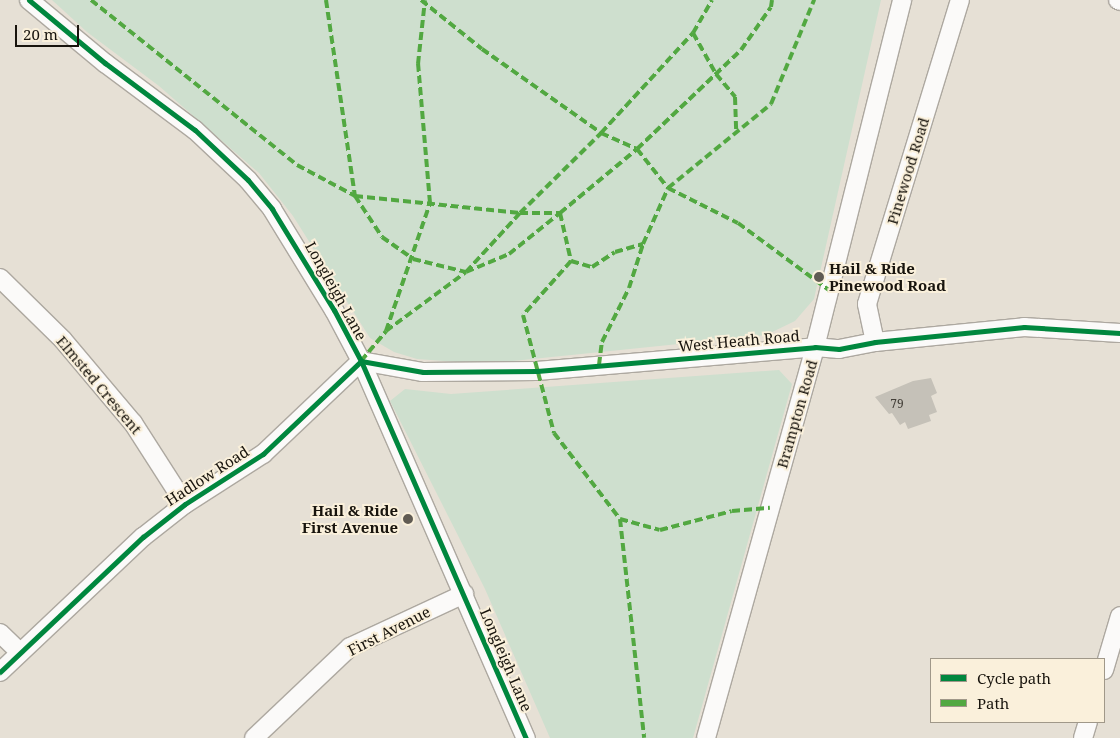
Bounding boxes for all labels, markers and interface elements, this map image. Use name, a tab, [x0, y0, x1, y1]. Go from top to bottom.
scale bar	[18, 15, 81, 47]
text: 20 m	[23, 24, 58, 44]
street label: Pinewood Road	[883, 115, 933, 227]
street label: Longleigh Lane	[301, 238, 371, 344]
place label: Hail & Ride Pinewood Road	[829, 259, 946, 294]
marker: Hail & Ride Pinewood Road	[813, 271, 825, 283]
street label: West Heath Road	[677, 327, 801, 355]
street label: Elmsted Crescent	[53, 332, 145, 438]
street label: Brampton Road	[773, 358, 821, 470]
house number: 79	[890, 397, 904, 411]
street label: Hadlow Road	[162, 442, 252, 510]
place label: Hail & Ride First Avenue	[302, 501, 398, 536]
marker: Hail & Ride First Avenue	[402, 513, 414, 525]
street label: First Avenue	[345, 602, 433, 660]
street label: Longleigh Lane	[476, 606, 536, 714]
legend	[930, 658, 1105, 723]
text: Cycle path	[977, 668, 1051, 688]
text: Path	[977, 693, 1009, 713]

